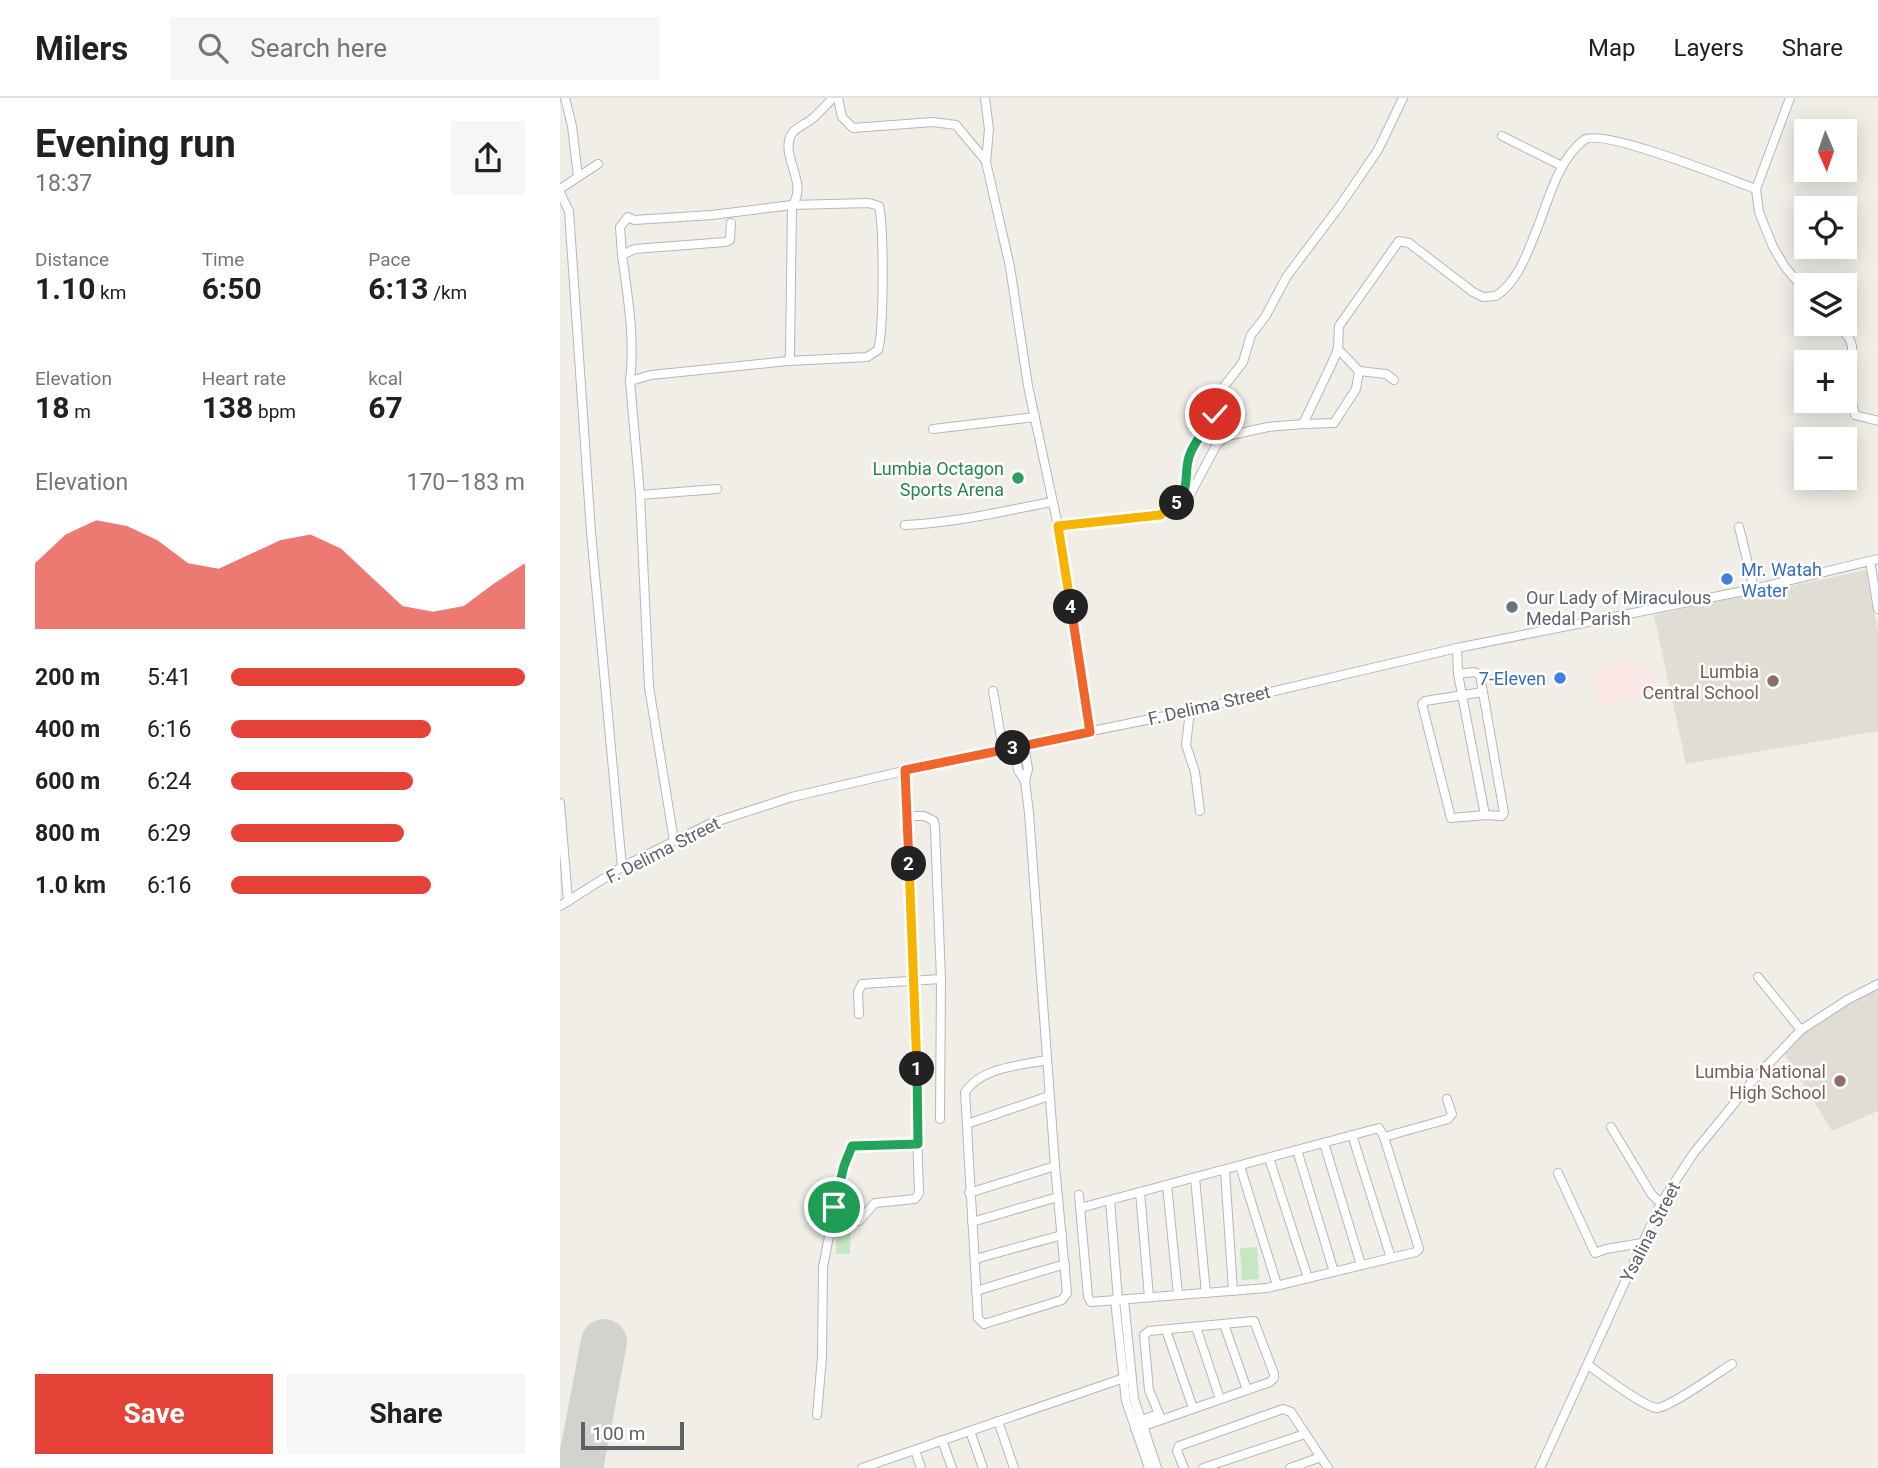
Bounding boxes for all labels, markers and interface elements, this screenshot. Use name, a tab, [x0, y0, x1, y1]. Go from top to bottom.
search box	[170, 17, 660, 80]
text: Milers	[35, 29, 128, 68]
icon: search	[194, 29, 232, 67]
text: Search here	[250, 33, 387, 63]
text: Map	[1588, 34, 1636, 62]
text: Layers	[1674, 34, 1744, 62]
text: Share	[1782, 34, 1843, 62]
north arrow	[1794, 119, 1857, 182]
map controls	[1794, 119, 1857, 490]
button: share	[451, 121, 525, 195]
text: Evening run	[35, 122, 236, 166]
text: 18:37	[35, 170, 92, 197]
button: locate	[1794, 196, 1857, 259]
text: Distance	[35, 248, 109, 271]
text: Time	[202, 248, 244, 271]
text: Pace	[368, 248, 411, 271]
text: 1.10	[35, 271, 95, 306]
text: 6:50	[202, 271, 262, 306]
text: 6:13	[368, 271, 428, 306]
button: layers	[1794, 273, 1857, 336]
text: km	[95, 281, 126, 304]
text: /km	[428, 281, 467, 304]
button: +	[1794, 350, 1857, 413]
text: Elevation	[35, 367, 112, 390]
text: Heart rate	[202, 367, 286, 390]
text: kcal	[368, 367, 403, 390]
pin	[1185, 384, 1245, 444]
text: 18	[35, 390, 69, 425]
text: 138	[202, 390, 253, 425]
text: 67	[368, 390, 403, 425]
icon: check	[1196, 395, 1234, 433]
text: m	[69, 400, 91, 423]
text: bpm	[253, 400, 296, 423]
button: −	[1794, 427, 1857, 490]
place label: Lumbia Octagon Sports Arena	[872, 458, 1004, 500]
text: Elevation	[35, 469, 128, 496]
text: 170–183 m	[406, 469, 525, 496]
marker: Lumbia Octagon Sports Arena	[1010, 470, 1026, 486]
pin: 5	[1160, 486, 1194, 520]
text: 5	[1171, 491, 1182, 514]
place label: Mr. Watah Water	[1741, 559, 1822, 601]
marker: Mr. Watah Water	[1719, 571, 1735, 587]
place label: Our Lady of Miraculous Medal Parish	[1526, 587, 1711, 629]
pin: 4	[1054, 589, 1088, 624]
text: 4	[1065, 595, 1076, 618]
marker: Our Lady of Miraculous Medal Parish	[1504, 599, 1520, 615]
place label: Lumbia Central School	[1643, 661, 1759, 703]
text: 200 m	[35, 664, 100, 691]
text: 5:41	[147, 664, 191, 691]
place label: 7-Eleven	[1479, 668, 1546, 689]
marker: 7-Eleven	[1552, 670, 1568, 686]
marker: Lumbia Central School	[1765, 673, 1781, 689]
street label: F. Delima Street	[1146, 681, 1272, 729]
text: 400 m	[35, 716, 100, 743]
text: 6:16	[147, 716, 191, 743]
pin: 3	[995, 730, 1030, 766]
text: 3	[1007, 736, 1018, 759]
text: 600 m	[35, 768, 100, 795]
text: 6:24	[147, 768, 191, 795]
street label: F. Delima Street	[603, 812, 723, 888]
text: 800 m	[35, 820, 100, 847]
text: 6:29	[147, 820, 191, 847]
pin: 2	[892, 846, 926, 882]
text: 2	[903, 852, 914, 875]
text: 1.0 km	[35, 872, 106, 899]
text: 6:16	[147, 872, 191, 899]
pin: 1	[900, 1052, 934, 1086]
text: 1	[911, 1057, 922, 1080]
place label: Lumbia National High School	[1695, 1061, 1826, 1103]
marker: Lumbia National High School	[1832, 1073, 1848, 1089]
pin	[804, 1177, 864, 1237]
street label: Ysalina Street	[1616, 1178, 1684, 1286]
icon: arrive	[815, 1188, 853, 1226]
button: Save	[35, 1374, 273, 1454]
button: Share	[287, 1374, 525, 1454]
scale bar	[581, 1419, 684, 1451]
text: 100 m	[592, 1422, 645, 1445]

